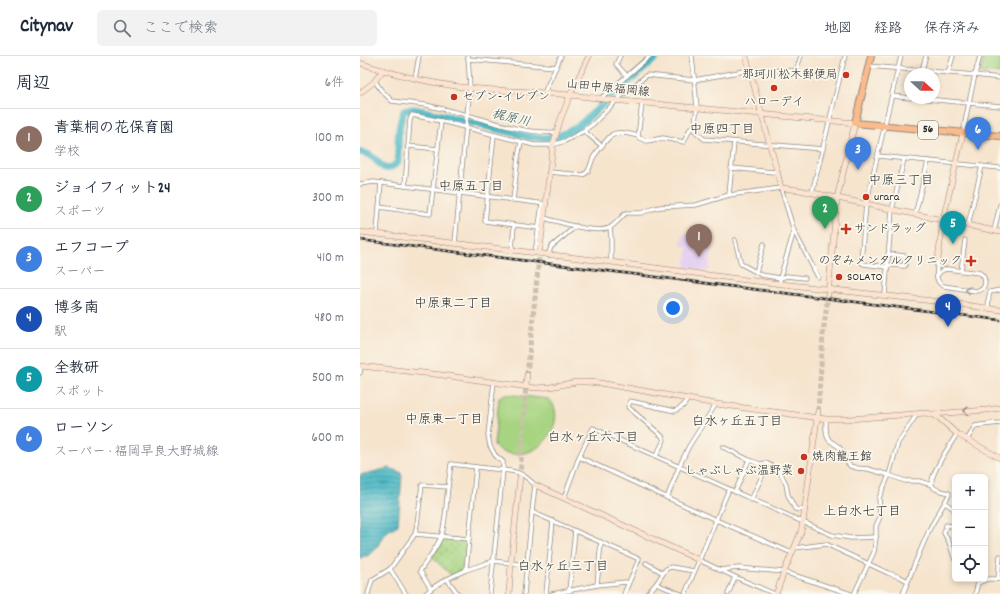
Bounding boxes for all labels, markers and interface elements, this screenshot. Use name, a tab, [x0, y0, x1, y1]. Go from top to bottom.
search box	[97, 10, 377, 46]
text: Citynav	[20, 14, 73, 41]
icon: search	[111, 17, 133, 39]
text: ここで検索	[143, 18, 218, 40]
text: 地図	[824, 19, 852, 39]
text: 経路	[874, 19, 902, 39]
text: 保存済み	[924, 19, 980, 39]
place label: 那珂川松木郵便局	[742, 67, 838, 84]
north arrow	[904, 68, 940, 104]
marker: 那珂川松木郵便局	[841, 70, 851, 80]
text: 周辺	[16, 73, 50, 97]
text: 6件	[325, 74, 344, 93]
street label: 山田中原福岡線	[565, 76, 651, 102]
marker: ハローデイ	[769, 83, 779, 93]
place label: セブン-イレブン	[462, 89, 550, 106]
marker: セブン-イレブン	[449, 92, 459, 102]
place label: ハローデイ	[744, 94, 804, 111]
water label: 梶原川	[490, 105, 532, 133]
pin: 6	[965, 117, 991, 150]
text: 青葉桐の花保育園	[54, 118, 174, 140]
district label: 中原四丁目	[689, 121, 755, 140]
road number: 56	[918, 121, 938, 139]
text: 1	[28, 129, 30, 148]
text: 100 m	[315, 129, 344, 148]
pin: 3	[845, 137, 871, 170]
text: 学校	[54, 143, 80, 162]
district label: 中原三丁目	[868, 172, 934, 191]
text: ジョイフィット24	[54, 178, 171, 200]
district label: 中原五丁目	[438, 178, 504, 197]
text: 2	[26, 189, 32, 208]
text: 300 m	[312, 189, 344, 208]
place label: urara	[874, 189, 900, 206]
marker: urara	[861, 192, 871, 202]
pin: 2	[812, 196, 838, 229]
text: スポーツ	[54, 203, 106, 222]
pin: 5	[940, 211, 966, 244]
place label: サンドラッグ	[854, 221, 926, 238]
pin: 1	[686, 224, 712, 257]
marker: サンドラッグ	[841, 224, 851, 234]
text: エフコープ	[54, 238, 128, 260]
text: 3	[26, 249, 32, 268]
text: 410 m	[317, 249, 344, 268]
place label: のぞみメンタルクリニック	[819, 253, 962, 270]
marker: のぞみメンタルクリニック	[965, 255, 977, 267]
text: スーパー	[54, 263, 105, 282]
place label: SOLATO	[847, 269, 882, 286]
marker: SOLATO	[834, 272, 844, 282]
one-way arrow	[964, 286, 971, 295]
pin: 4	[935, 294, 961, 327]
district label: 中原東二丁目	[414, 295, 492, 314]
text: 博多南	[54, 298, 99, 320]
your location	[663, 298, 683, 318]
text: 4	[26, 309, 32, 328]
text: 480 m	[314, 309, 344, 328]
text: 駅	[54, 323, 67, 342]
text: 全教研	[54, 358, 99, 380]
text: 5	[26, 369, 32, 388]
text: 500 m	[312, 369, 344, 388]
text: スポット	[54, 383, 106, 402]
one-way arrow	[963, 407, 969, 416]
district label: 中原東一丁目	[405, 411, 483, 430]
district label: 白水ヶ丘五丁目	[691, 413, 783, 432]
text: ローソン	[54, 418, 114, 440]
text: 6	[26, 429, 32, 448]
text: 600 m	[312, 429, 344, 448]
district label: 白水ヶ丘六丁目	[547, 429, 639, 448]
text: スーパー · 福岡早良大野城線	[54, 443, 218, 462]
place label: 焼肉龍王館	[812, 449, 872, 466]
marker: 焼肉龍王館	[799, 452, 809, 462]
place label: しゃぶしゃぶ温野菜	[685, 463, 793, 480]
marker: しゃぶしゃぶ温野菜	[796, 466, 806, 476]
map controls	[952, 474, 988, 582]
button: +	[952, 474, 988, 510]
district label: 上白水七丁目	[823, 503, 901, 522]
button: −	[952, 510, 988, 546]
button: locate	[952, 546, 988, 582]
district label: 白水ヶ丘三丁目	[517, 558, 609, 577]

